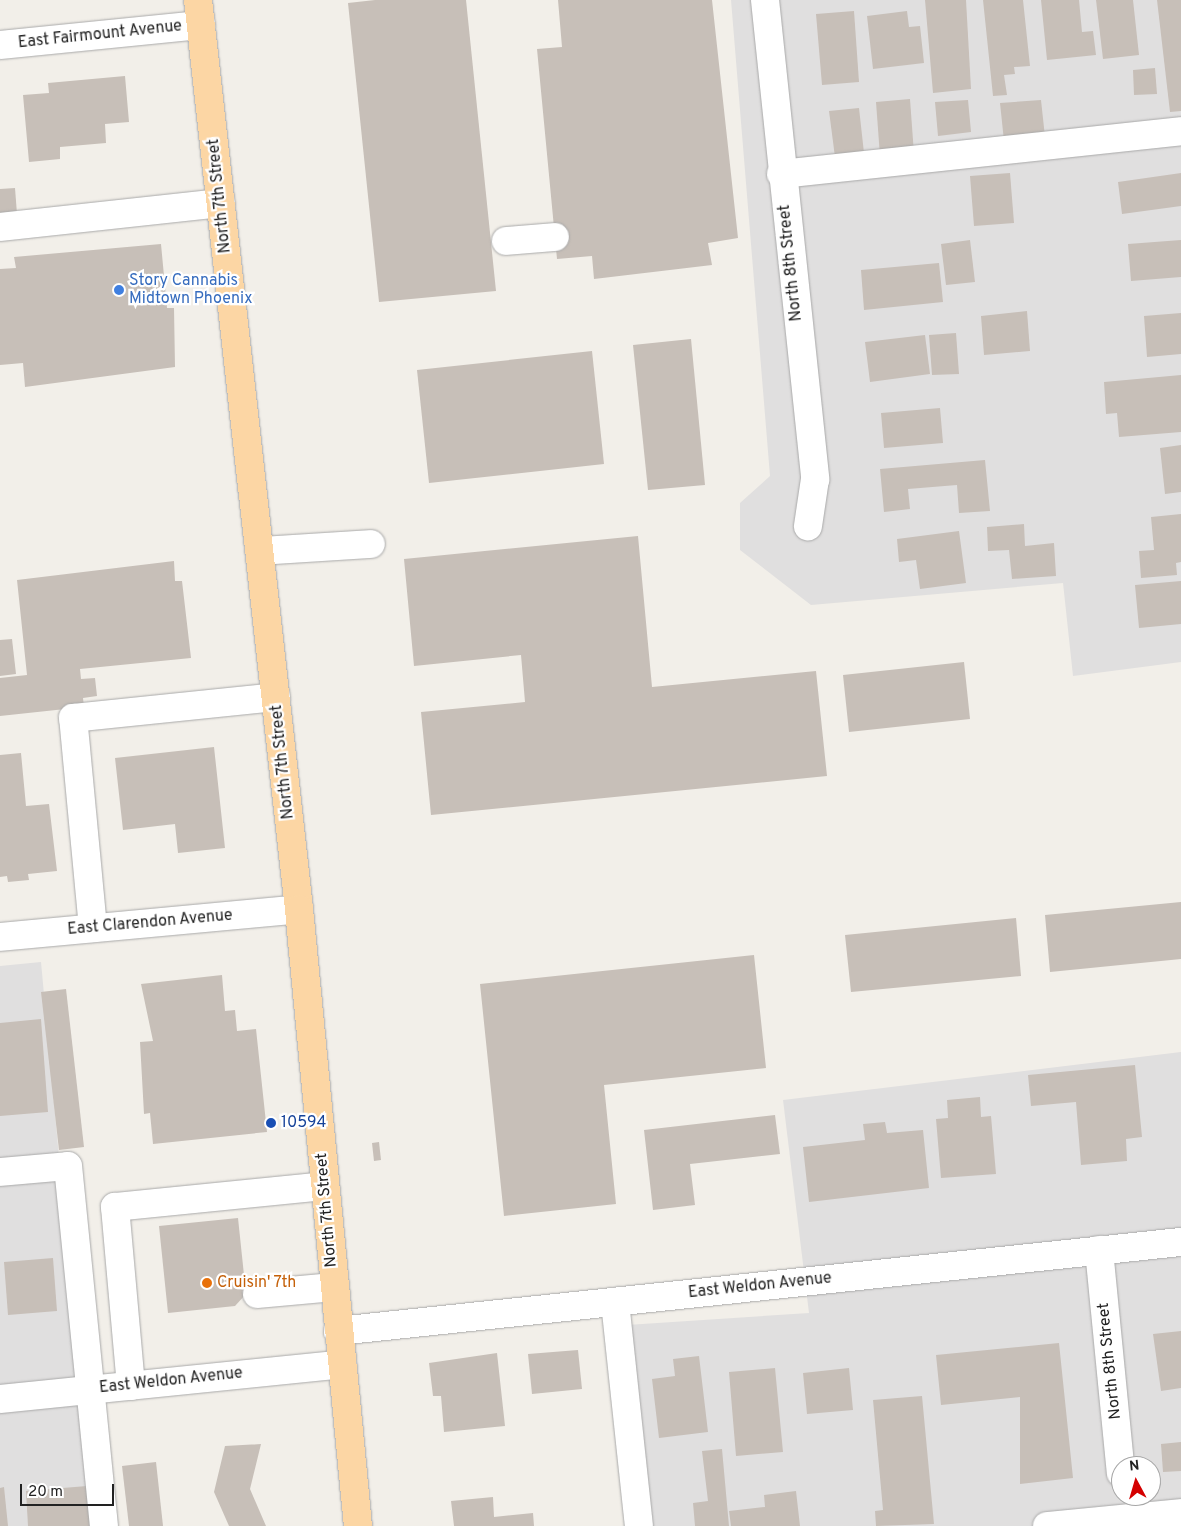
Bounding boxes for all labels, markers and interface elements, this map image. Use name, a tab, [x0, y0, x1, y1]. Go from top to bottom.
street label: East Fairmount Avenue	[17, 17, 183, 53]
street label: North 7th Street	[204, 138, 236, 254]
street label: North 8th Street	[775, 204, 807, 322]
place label: Story Cannabis Midtown Phoenix	[129, 271, 252, 309]
marker: Story Cannabis Midtown Phoenix	[113, 284, 125, 296]
street label: North 7th Street	[267, 704, 299, 820]
street label: East Clarendon Avenue	[66, 906, 234, 940]
place label: 10594	[281, 1113, 327, 1133]
marker: 10594	[265, 1117, 277, 1129]
street label: North 7th Street	[312, 1152, 342, 1268]
street label: East Weldon Avenue	[687, 1269, 833, 1303]
place label: Cruisin' 7th	[217, 1273, 297, 1293]
marker: Cruisin' 7th	[201, 1277, 213, 1289]
street label: North 8th Street	[1094, 1302, 1126, 1420]
street label: East Weldon Avenue	[98, 1364, 244, 1398]
north arrow	[1111, 1456, 1161, 1506]
text: N	[1129, 1458, 1140, 1476]
scale bar	[22, 1474, 116, 1506]
text: 20 m	[28, 1483, 63, 1502]

